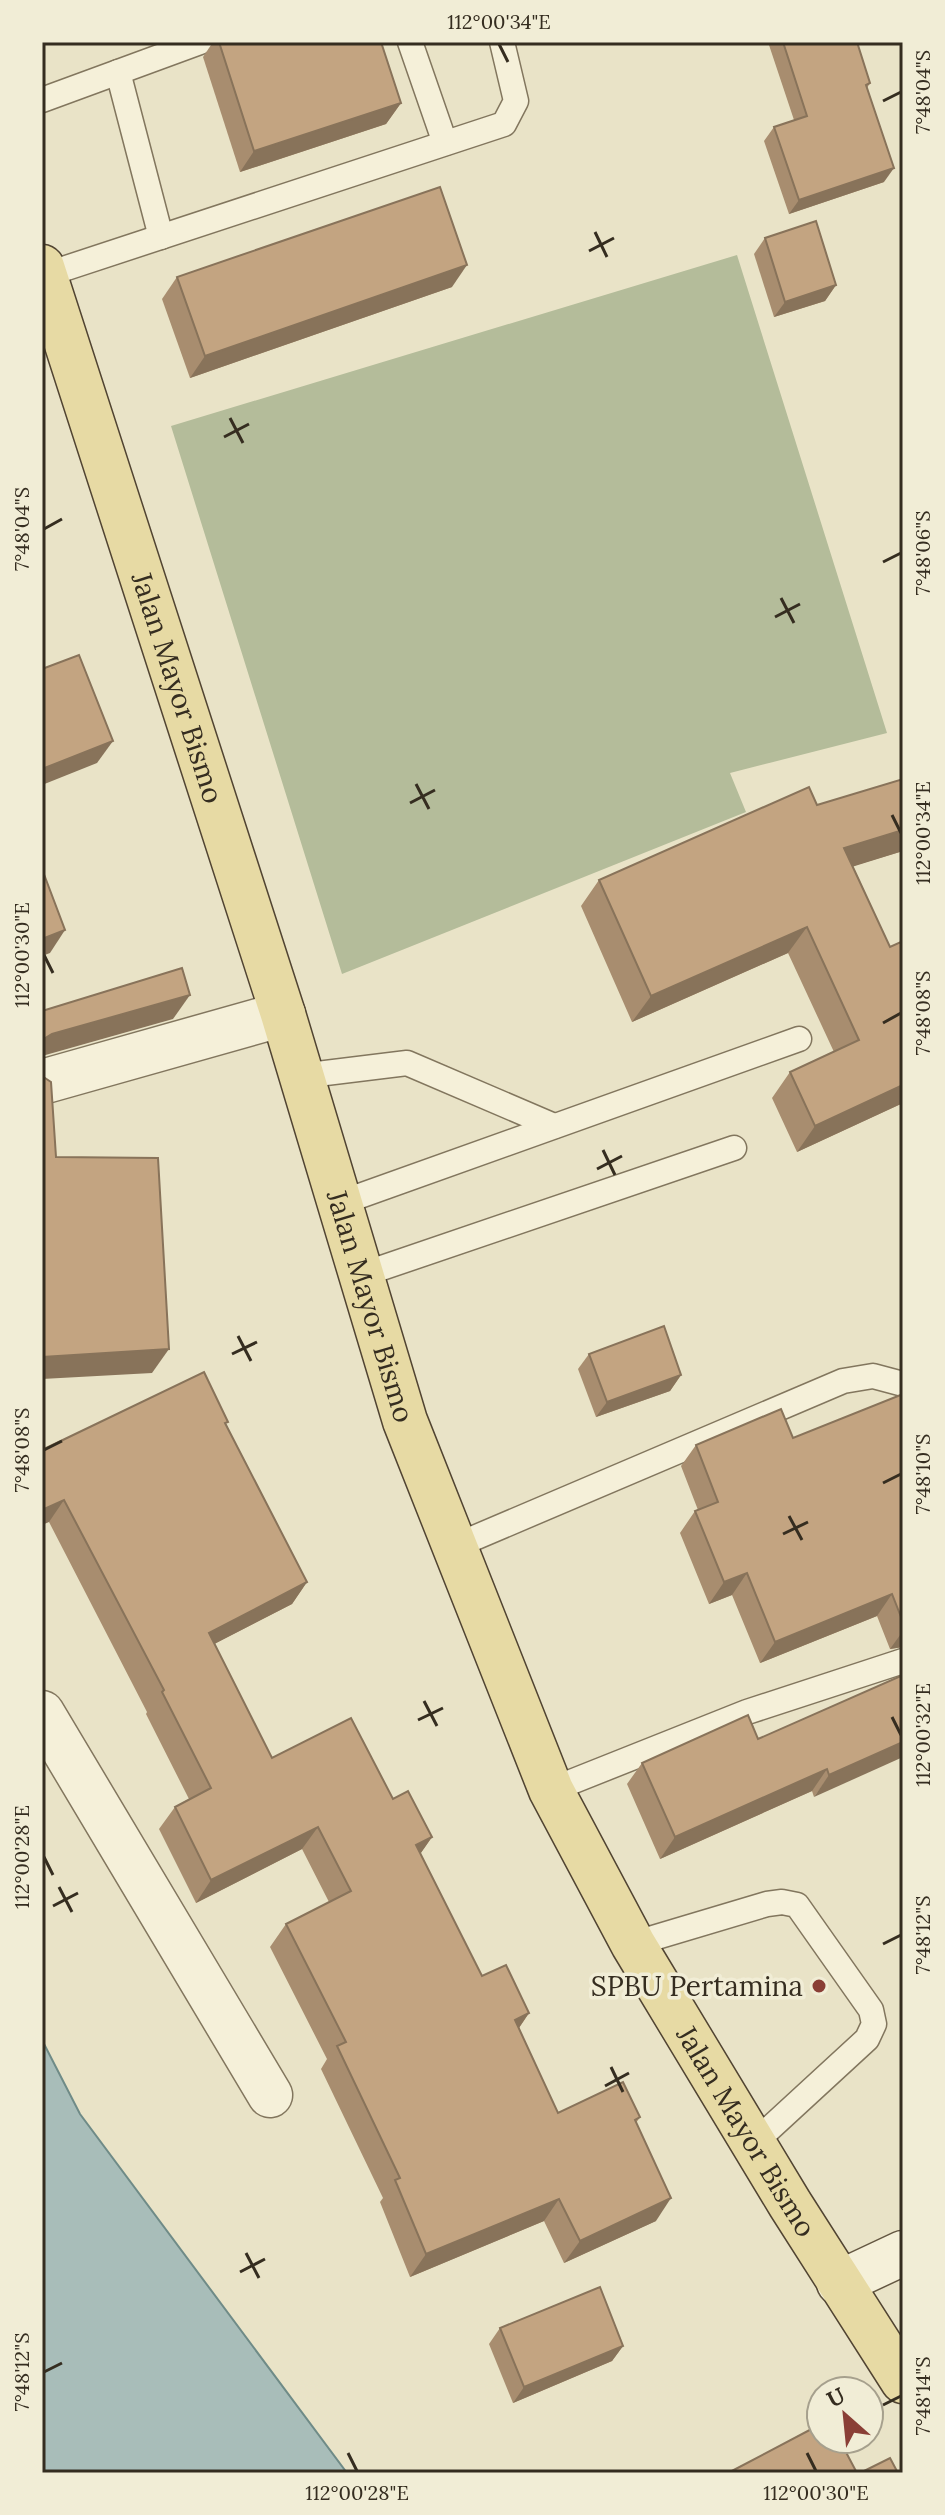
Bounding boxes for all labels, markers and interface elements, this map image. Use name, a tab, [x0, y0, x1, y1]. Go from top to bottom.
text: 112°00'34"E	[447, 9, 551, 34]
text: 7°48'04"S	[910, 50, 935, 134]
text: 7°48'04"S	[9, 487, 34, 571]
text: 7°48'06"S	[910, 510, 935, 596]
street label: Jalan Mayor Bismo	[123, 567, 232, 808]
text: 112°00'34"E	[910, 781, 935, 885]
text: 112°00'30"E	[9, 902, 34, 1008]
text: 7°48'08"S	[910, 971, 935, 1055]
street label: Jalan Mayor Bismo	[319, 1185, 422, 1427]
text: 7°48'08"S	[9, 1408, 34, 1492]
text: 7°48'10"S	[910, 1434, 935, 1514]
text: 112°00'32"E	[910, 1683, 935, 1787]
text: 112°00'28"E	[9, 1805, 34, 1909]
text: 7°48'12"S	[910, 1895, 935, 1975]
place label: SPBU Pertamina	[591, 1968, 803, 2004]
marker: SPBU Pertamina	[810, 1977, 828, 1995]
street label: Jalan Mayor Bismo	[668, 2018, 824, 2244]
text: 7°48'12"S	[9, 2332, 34, 2412]
text: 7°48'14"S	[910, 2356, 935, 2436]
north arrow	[805, 2375, 885, 2455]
text: U	[822, 2381, 850, 2413]
text: 112°00'28"E	[305, 2480, 409, 2505]
text: 112°00'30"E	[763, 2480, 869, 2505]

